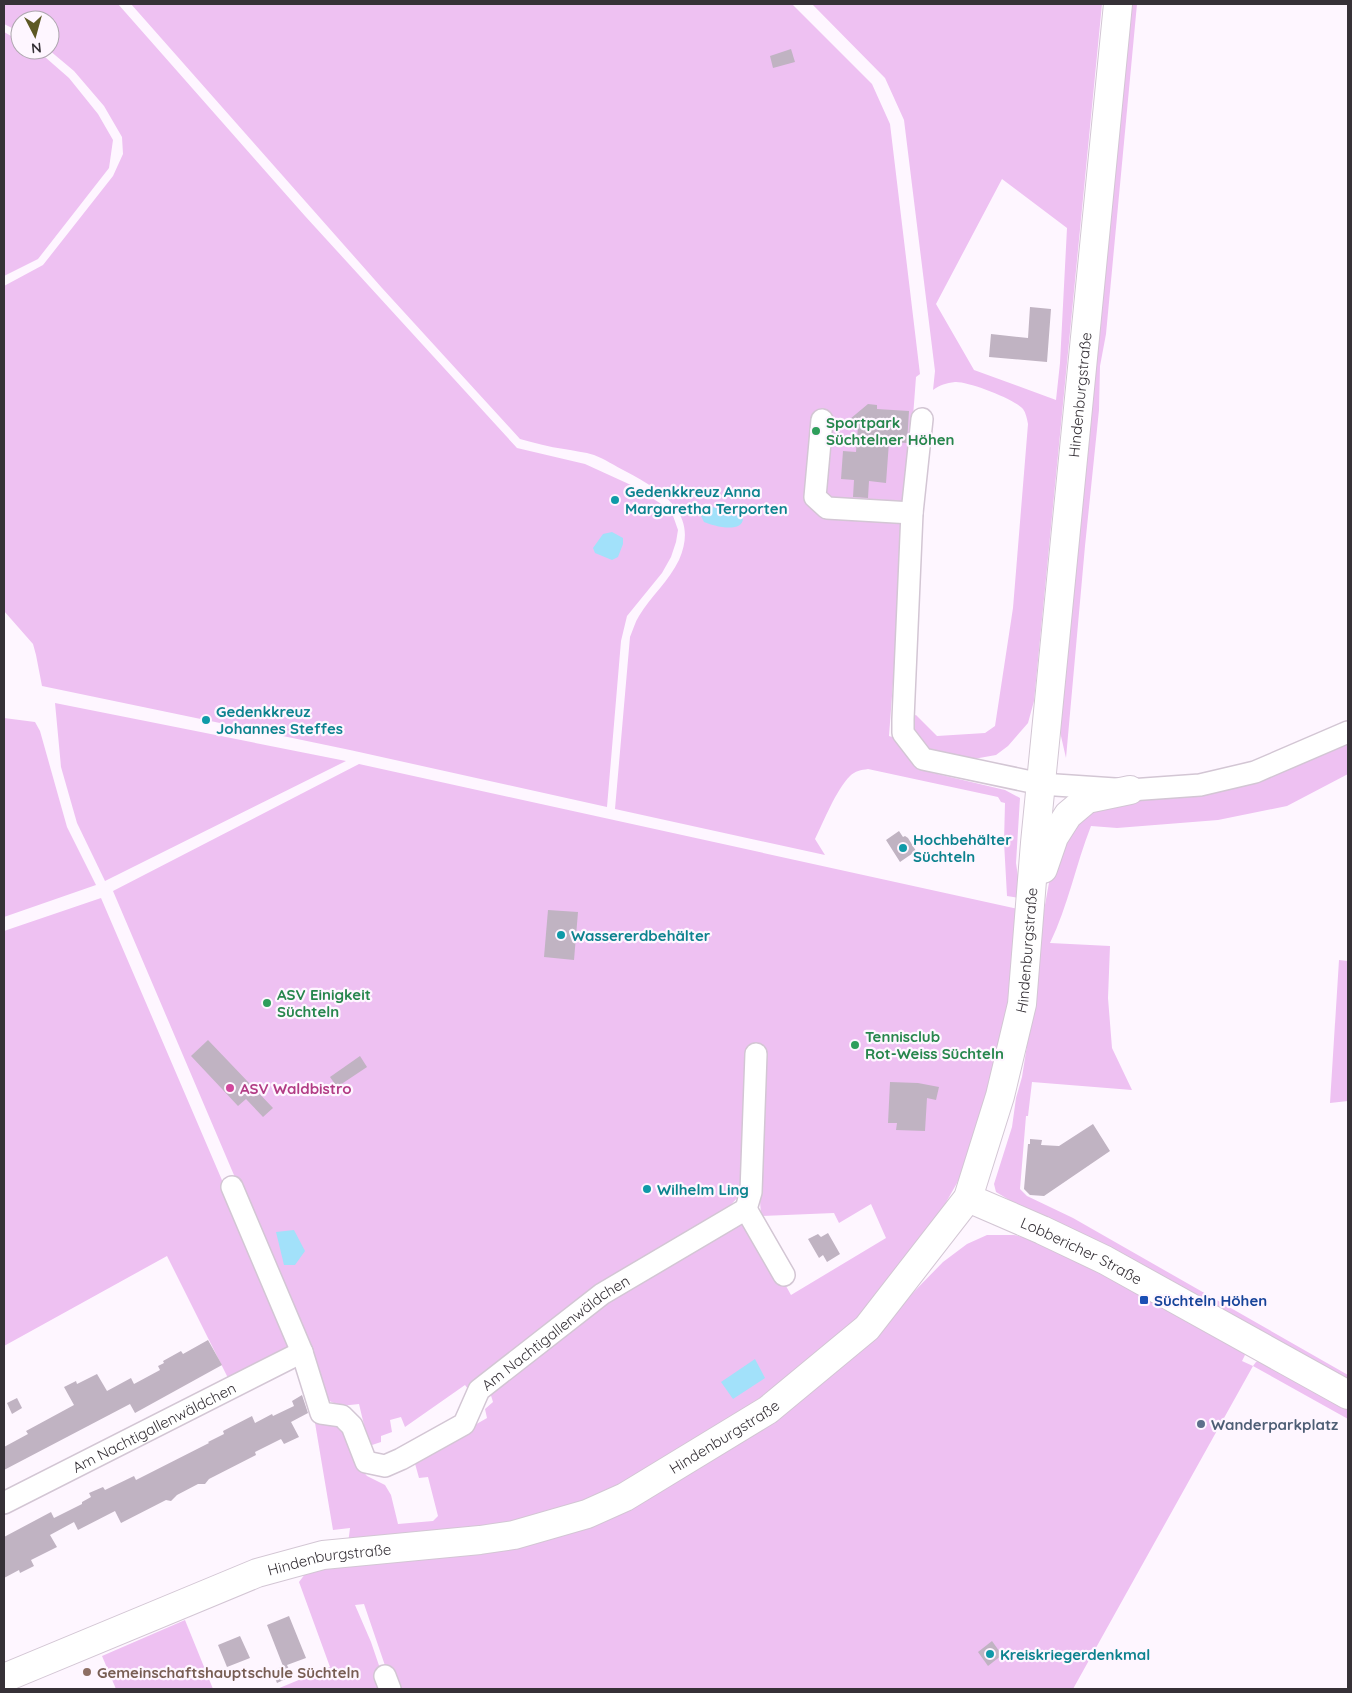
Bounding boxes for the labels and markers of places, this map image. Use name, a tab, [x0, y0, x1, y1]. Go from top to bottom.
place label: Sportpark Süchtelner Höhen	[826, 413, 955, 449]
marker: Sportpark Süchtelner Höhen	[810, 425, 822, 437]
place label: Gedenkkreuz Anna Margaretha Terporten	[625, 482, 788, 518]
marker: Gedenkkreuz Anna Margaretha Terporten	[609, 494, 621, 506]
place label: Gedenkkreuz Johannes Steffes	[216, 702, 343, 738]
marker: Gedenkkreuz Johannes Steffes	[200, 714, 212, 726]
place label: Hochbehälter Süchteln	[913, 830, 1012, 866]
marker: Hochbehälter Süchteln	[897, 842, 909, 854]
place label: Wassererdbehälter	[571, 926, 711, 945]
marker: Wassererdbehälter	[555, 929, 567, 941]
place label: ASV Einigkeit Süchteln	[277, 985, 371, 1021]
marker: ASV Einigkeit Süchteln	[261, 997, 273, 1009]
place label: Tennisclub Rot-Weiss Süchteln	[865, 1027, 1004, 1063]
marker: Tennisclub Rot-Weiss Süchteln	[849, 1039, 861, 1051]
place label: ASV Waldbistro	[240, 1079, 352, 1098]
marker: ASV Waldbistro	[224, 1082, 236, 1094]
place label: Wilhelm Ling	[657, 1180, 749, 1199]
marker: Wilhelm Ling	[641, 1183, 653, 1195]
place label: Süchteln Höhen	[1154, 1291, 1267, 1310]
marker: Süchteln Höhen	[1138, 1294, 1150, 1306]
place label: Wanderparkplatz	[1211, 1415, 1338, 1434]
marker: Wanderparkplatz	[1195, 1418, 1207, 1430]
place label: Kreiskriegerdenkmal	[1000, 1645, 1150, 1664]
marker: Kreiskriegerdenkmal	[984, 1648, 996, 1660]
place label: Gemeinschaftshauptschule Süchteln	[97, 1663, 360, 1682]
marker: Gemeinschaftshauptschule Süchteln	[81, 1666, 93, 1678]

